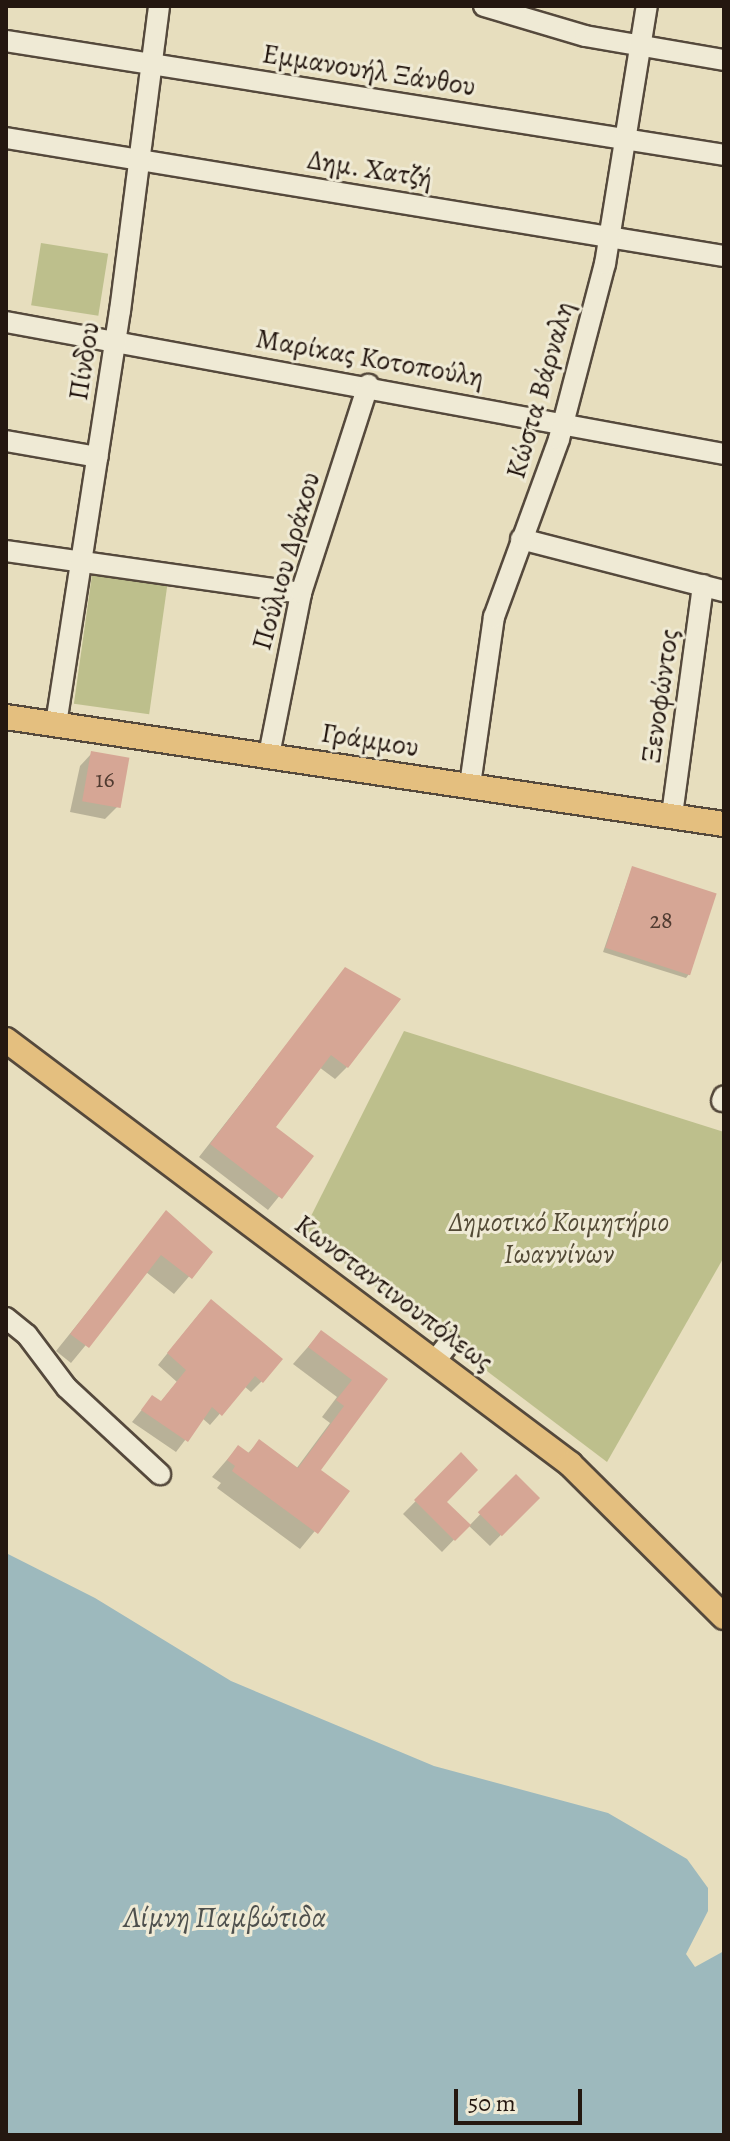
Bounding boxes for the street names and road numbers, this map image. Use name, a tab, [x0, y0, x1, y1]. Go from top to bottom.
street label: Εμμανουήλ Ξάνθου	[260, 37, 478, 103]
street label: Δημ. Χατζή	[305, 143, 435, 195]
street label: Κώστα Βάρναλη	[499, 298, 581, 482]
street label: Πίνδου	[61, 319, 107, 403]
street label: Μαρίκας Κοτοπούλη	[253, 321, 487, 395]
street label: Πούλιου Δράκου	[245, 468, 327, 654]
street label: Ξενοφώντος	[634, 627, 686, 765]
street label: Γράμμου	[319, 716, 421, 764]
street label: Κωνσταντινουπόλεως	[288, 1207, 500, 1379]

